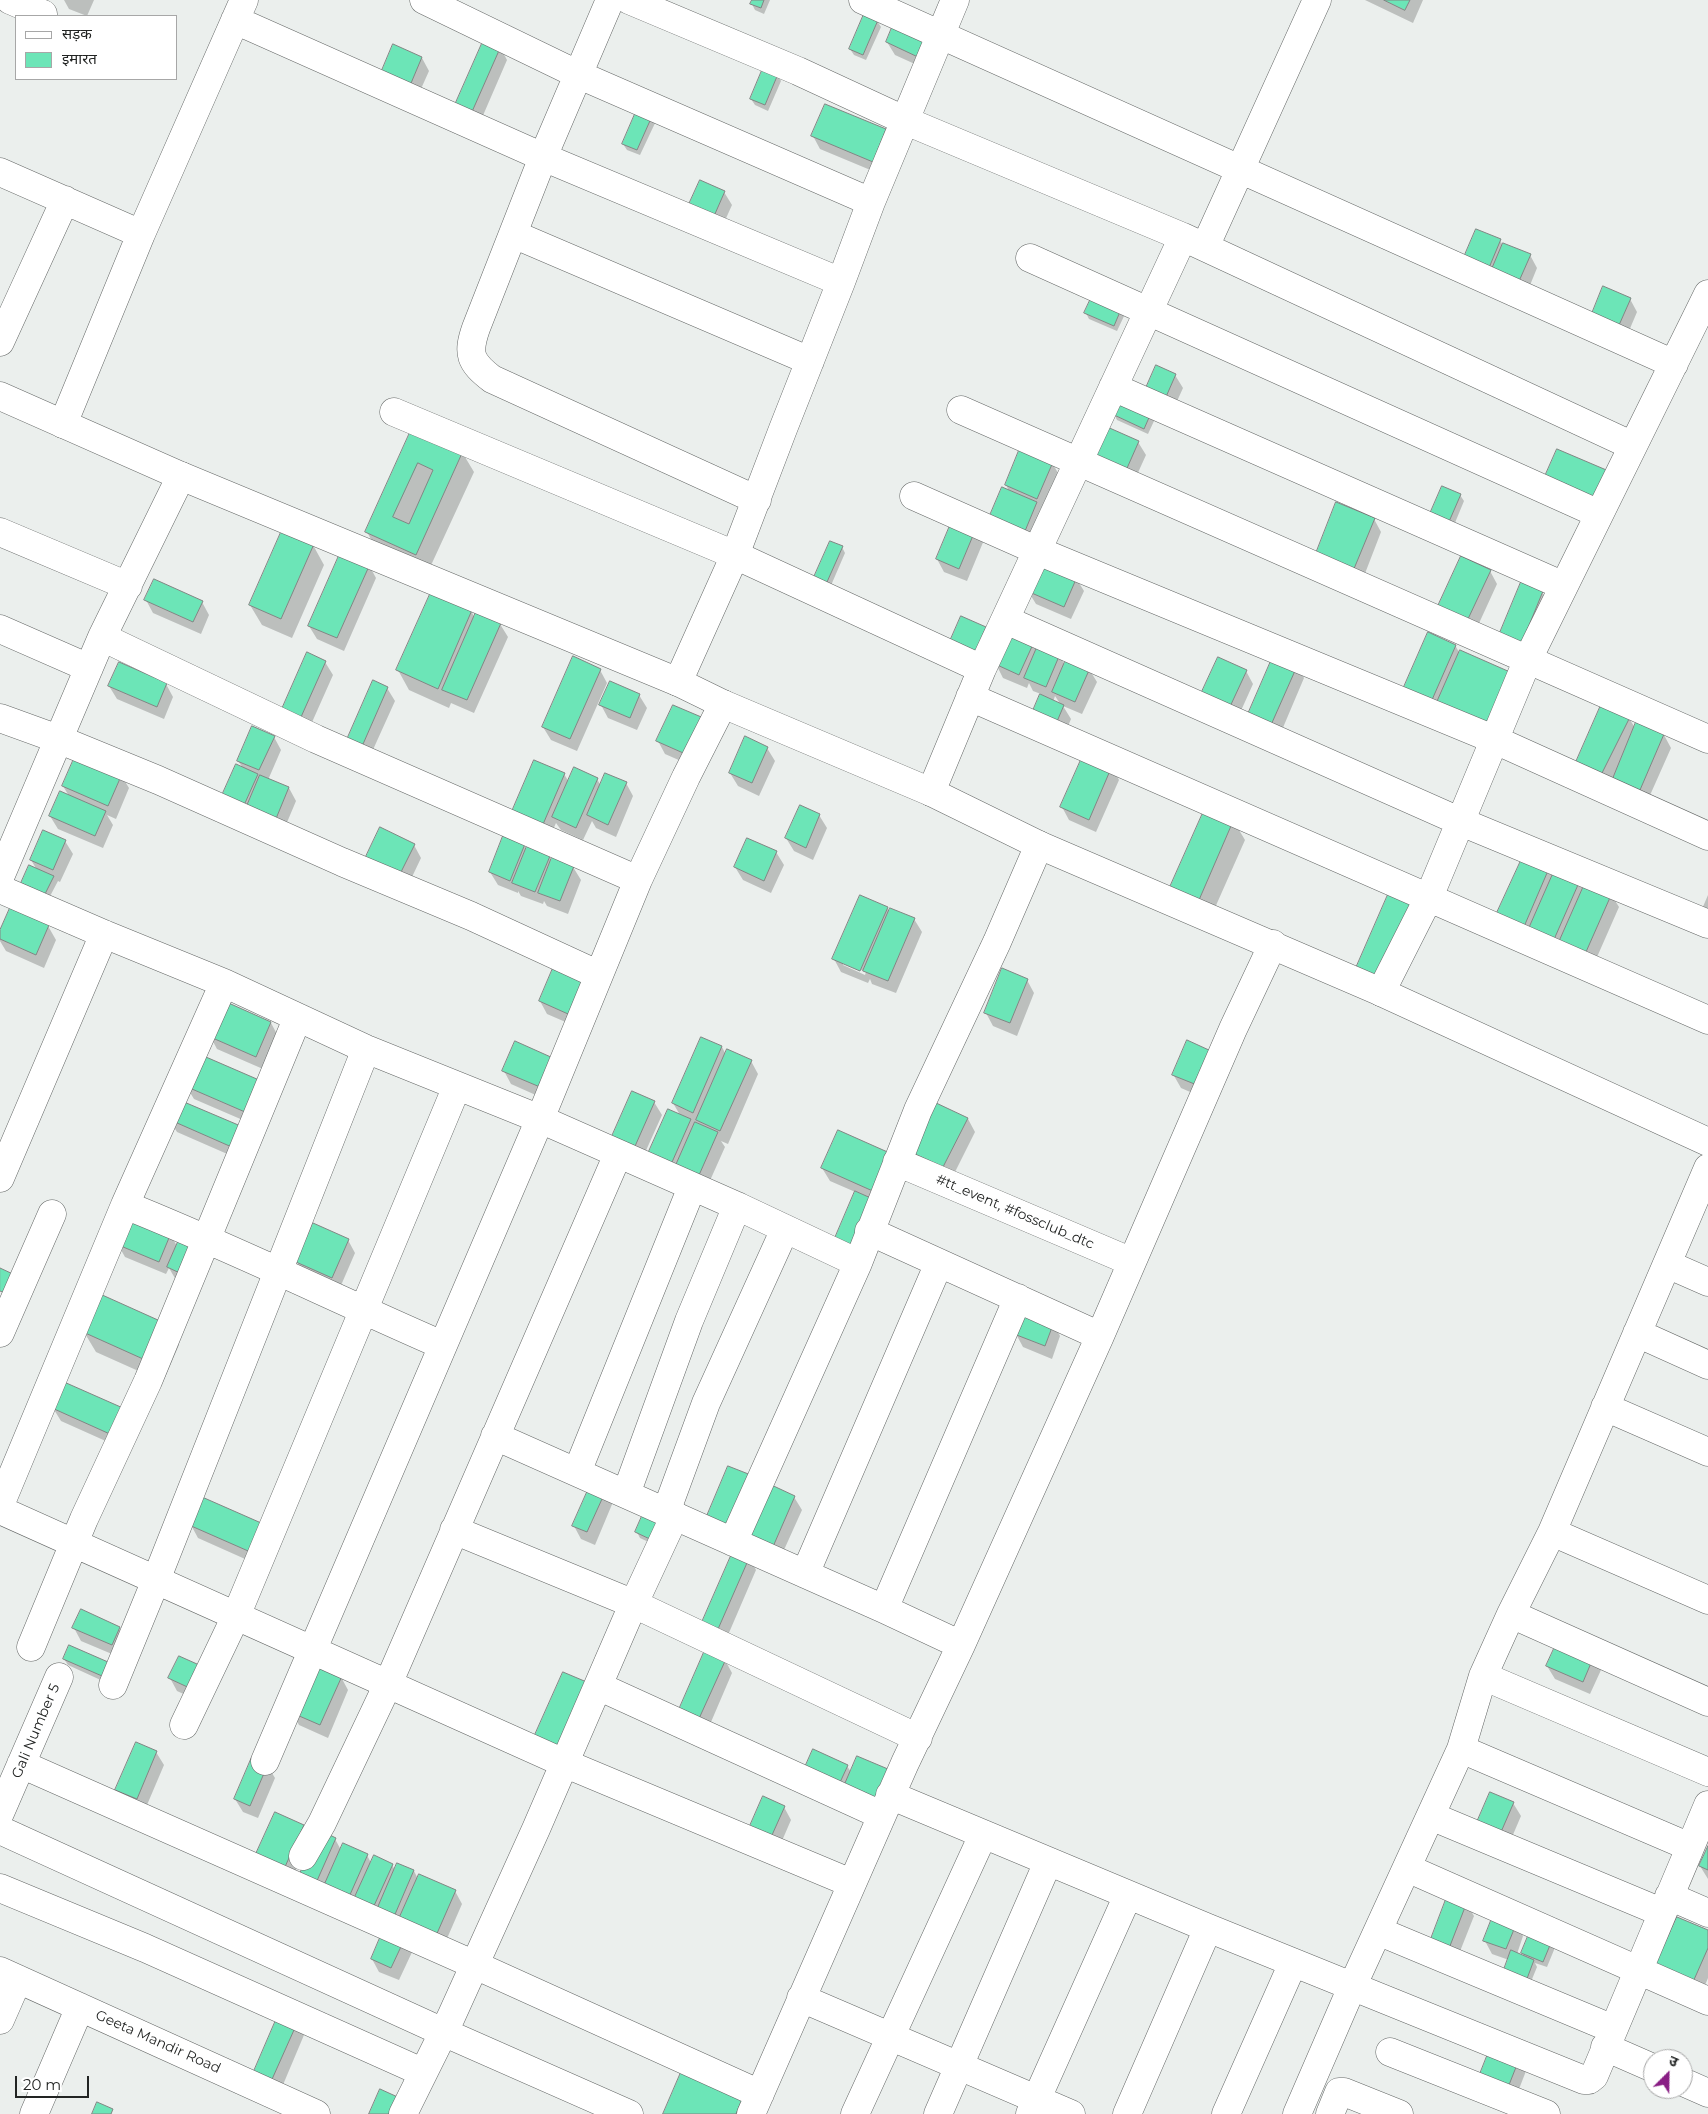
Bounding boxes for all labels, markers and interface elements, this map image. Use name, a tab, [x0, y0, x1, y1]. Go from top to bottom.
legend	[15, 15, 178, 80]
text: सड़क	[62, 24, 92, 43]
text: इमारत	[62, 49, 97, 68]
street label: #tt_event, #fossclub_dtc	[933, 1171, 1097, 1253]
street label: Gali Number 5	[9, 1681, 63, 1781]
street label: Geeta Mandir Road	[93, 2007, 223, 2077]
north arrow	[1643, 2049, 1693, 2099]
text: उ	[1666, 2051, 1681, 2071]
scale bar	[18, 2066, 91, 2098]
text: 20 m	[23, 2075, 61, 2094]

